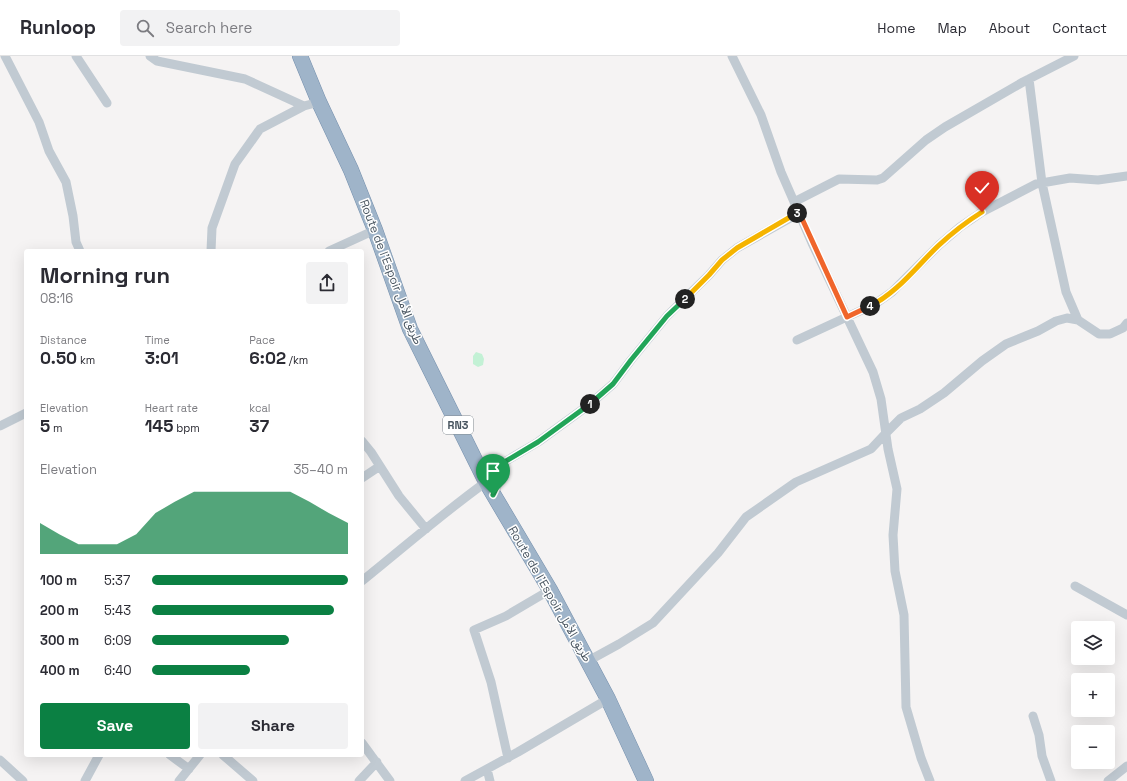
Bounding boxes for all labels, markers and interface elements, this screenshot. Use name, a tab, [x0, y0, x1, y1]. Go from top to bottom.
search box	[120, 10, 400, 46]
text: Runloop	[20, 15, 96, 40]
icon: search	[134, 17, 156, 39]
text: Search here	[166, 18, 252, 37]
text: Home	[877, 19, 915, 37]
text: Map	[937, 19, 967, 37]
text: About	[989, 19, 1030, 37]
text: Contact	[1052, 19, 1107, 37]
pin	[965, 171, 999, 212]
icon: check	[971, 177, 993, 199]
street label: Route de l’Espoir طريق الأمل	[356, 197, 426, 347]
pin: 3	[787, 203, 807, 223]
text: 3	[794, 206, 800, 220]
text: Morning run	[40, 261, 170, 289]
button: share	[306, 262, 348, 304]
pin: 2	[675, 289, 695, 309]
text: 08:16	[40, 290, 73, 307]
text: 2	[682, 292, 688, 306]
pin: 4	[860, 296, 880, 316]
text: 4	[867, 299, 874, 313]
text: Distance	[40, 333, 87, 347]
text: Time	[145, 333, 170, 347]
text: Pace	[249, 333, 275, 347]
text: 0.50	[40, 347, 77, 369]
text: 3:01	[145, 347, 179, 369]
text: 6:02	[249, 347, 286, 369]
text: km	[77, 353, 95, 367]
text: /km	[286, 353, 308, 367]
pin: 1	[580, 394, 600, 414]
text: 1	[588, 397, 592, 411]
text: Elevation	[40, 401, 88, 415]
text: Heart rate	[145, 401, 198, 415]
text: kcal	[249, 401, 271, 415]
text: 5	[40, 415, 50, 437]
text: 145	[145, 415, 173, 437]
text: 37	[249, 415, 269, 437]
road number: RN3	[443, 416, 473, 434]
text: m	[50, 421, 63, 435]
text: bpm	[173, 421, 200, 435]
pin	[476, 454, 510, 495]
icon: arrive	[482, 460, 504, 482]
text: Elevation	[40, 461, 97, 478]
text: 35–40 m	[293, 461, 348, 478]
street label: Route de l’Espoir طريق الأمل	[505, 523, 595, 665]
text: 100 m	[40, 572, 77, 589]
text: 5:37	[104, 572, 130, 589]
text: 200 m	[40, 602, 79, 619]
text: 5:43	[104, 602, 131, 619]
map controls	[1071, 621, 1115, 769]
button: layers	[1071, 621, 1115, 665]
text: 300 m	[40, 632, 79, 649]
text: 6:09	[104, 632, 132, 649]
text: 400 m	[40, 662, 80, 679]
text: 6:40	[104, 662, 132, 679]
button: +	[1071, 673, 1115, 717]
button: Save	[40, 703, 190, 749]
button: Share	[198, 703, 348, 749]
button: −	[1071, 725, 1115, 769]

